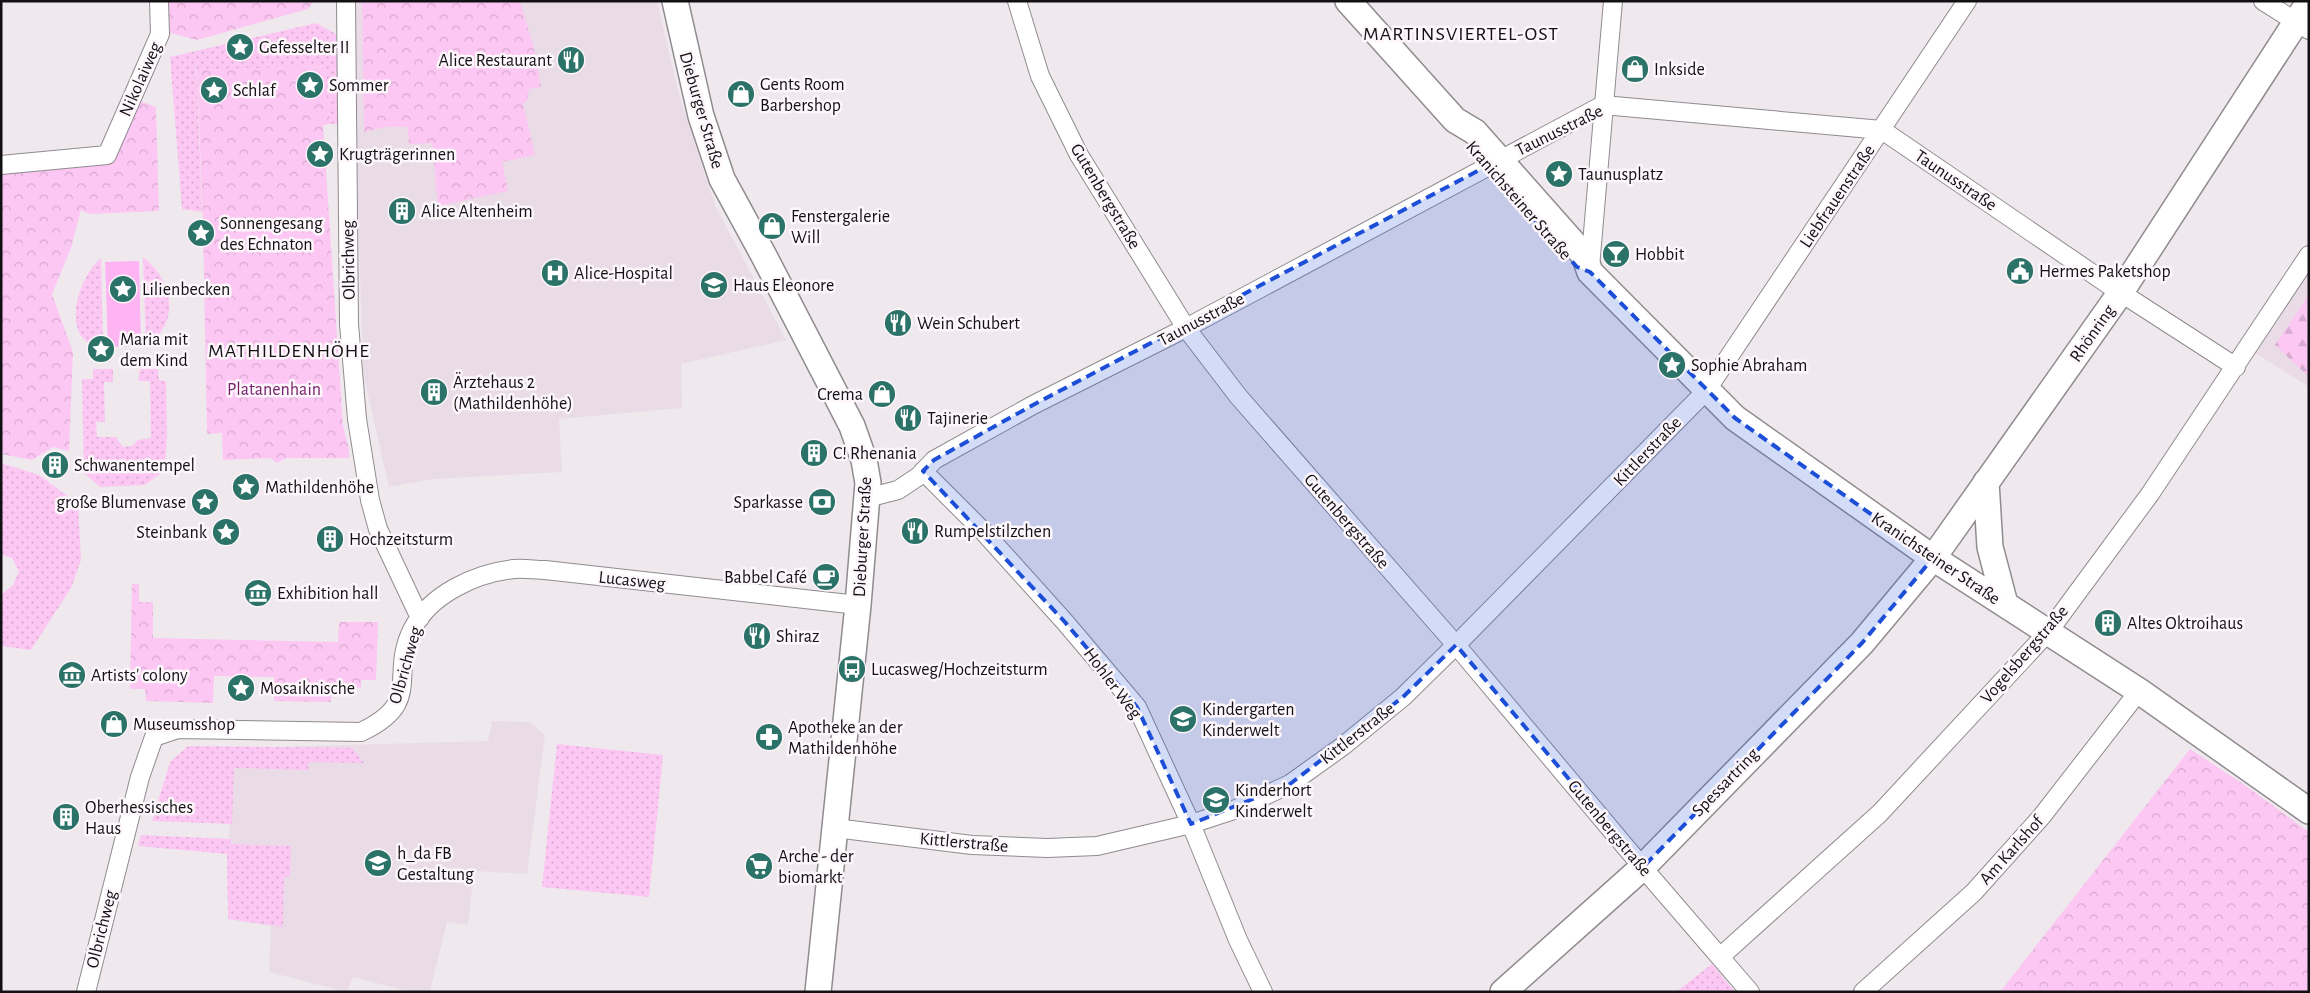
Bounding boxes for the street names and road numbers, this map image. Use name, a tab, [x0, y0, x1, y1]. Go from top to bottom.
street label: Nikolaiweg	[117, 39, 165, 119]
street label: Dieburger Straße	[676, 50, 726, 171]
street label: Taunusstraße	[1513, 102, 1606, 160]
street label: Kranichsteiner Straße	[1462, 138, 1575, 264]
street label: Gutenbergstraße	[1067, 141, 1144, 252]
street label: Liebfrauenstraße	[1797, 142, 1879, 251]
street label: Taunusstraße	[1911, 147, 2000, 215]
street label: Olbrichweg	[339, 220, 359, 300]
street label: Taunusstraße	[1155, 290, 1248, 350]
street label: Rhönring	[2067, 302, 2119, 365]
street label: Kittlerstraße	[1610, 413, 1685, 490]
street label: Gutenbergstraße	[1300, 471, 1392, 573]
street label: Dieburger Straße	[851, 476, 875, 598]
street label: Kranichsteiner Straße	[1868, 509, 2003, 609]
street label: Lucasweg	[598, 569, 666, 593]
street label: Vogelsbergstraße	[1978, 602, 2072, 707]
street label: Olbrichweg	[386, 624, 426, 706]
street label: Hohler Weg	[1080, 645, 1145, 723]
street label: Kittlerstraße	[1317, 699, 1398, 768]
street label: Spessartring	[1689, 745, 1763, 820]
street label: Gutenbergstraße	[1564, 777, 1655, 880]
street label: Am Karlshof	[1976, 812, 2048, 889]
street label: Kittlerstraße	[919, 830, 1009, 856]
street label: Olbrichweg	[84, 888, 120, 970]

